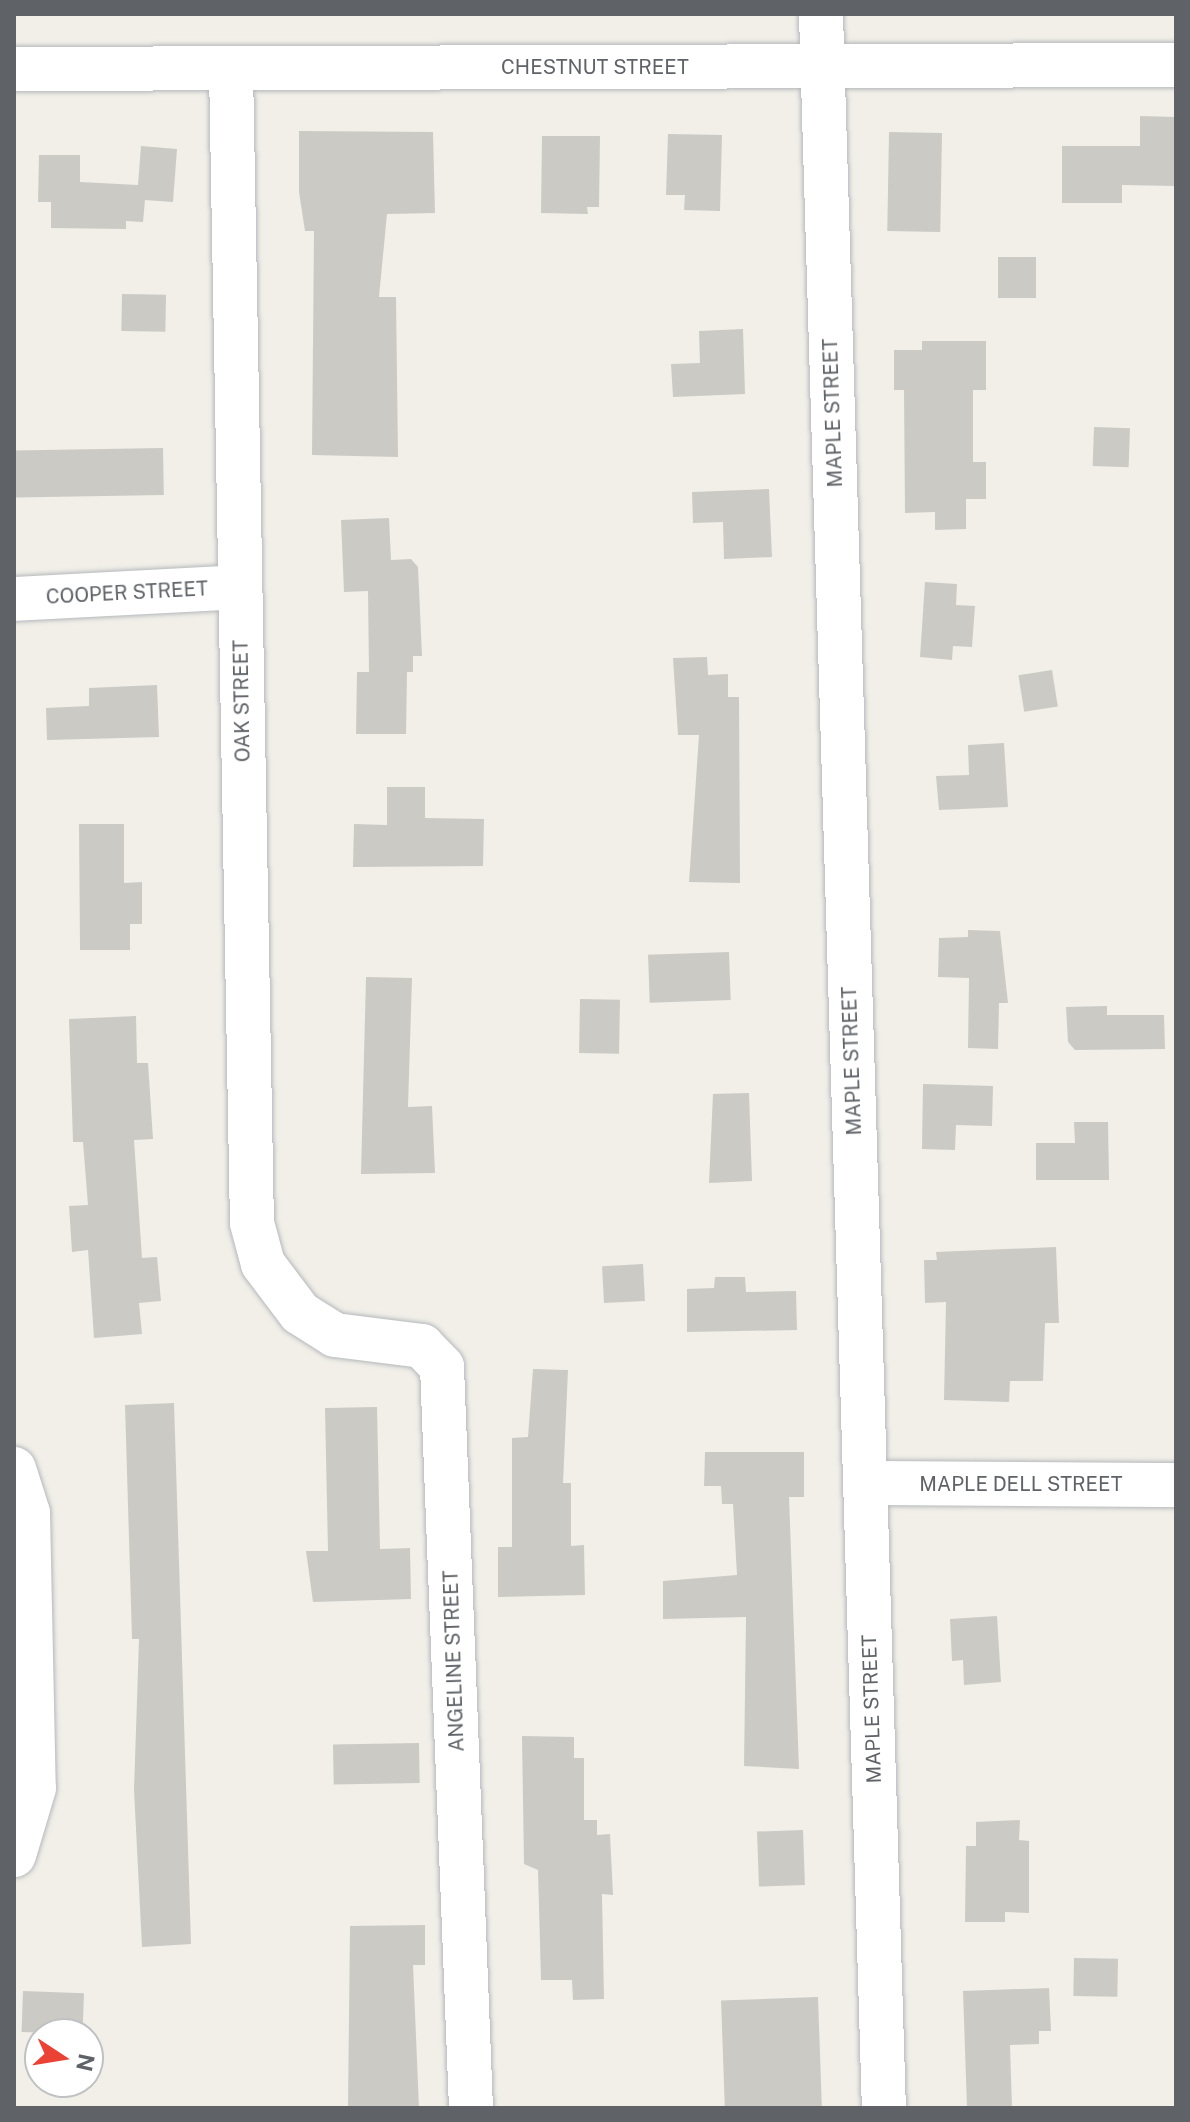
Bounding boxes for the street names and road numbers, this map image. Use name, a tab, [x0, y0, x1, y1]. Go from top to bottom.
street label: CHESTNUT STREET	[501, 55, 689, 79]
street label: MAPLE STREET	[818, 338, 848, 488]
street label: COOPER STREET	[45, 577, 209, 609]
street label: OAK STREET	[229, 640, 255, 762]
street label: MAPLE STREET	[837, 986, 867, 1136]
street label: MAPLE DELL STREET	[919, 1472, 1123, 1496]
street label: ANGELINE STREET	[439, 1570, 469, 1752]
street label: MAPLE STREET	[857, 1634, 887, 1784]

